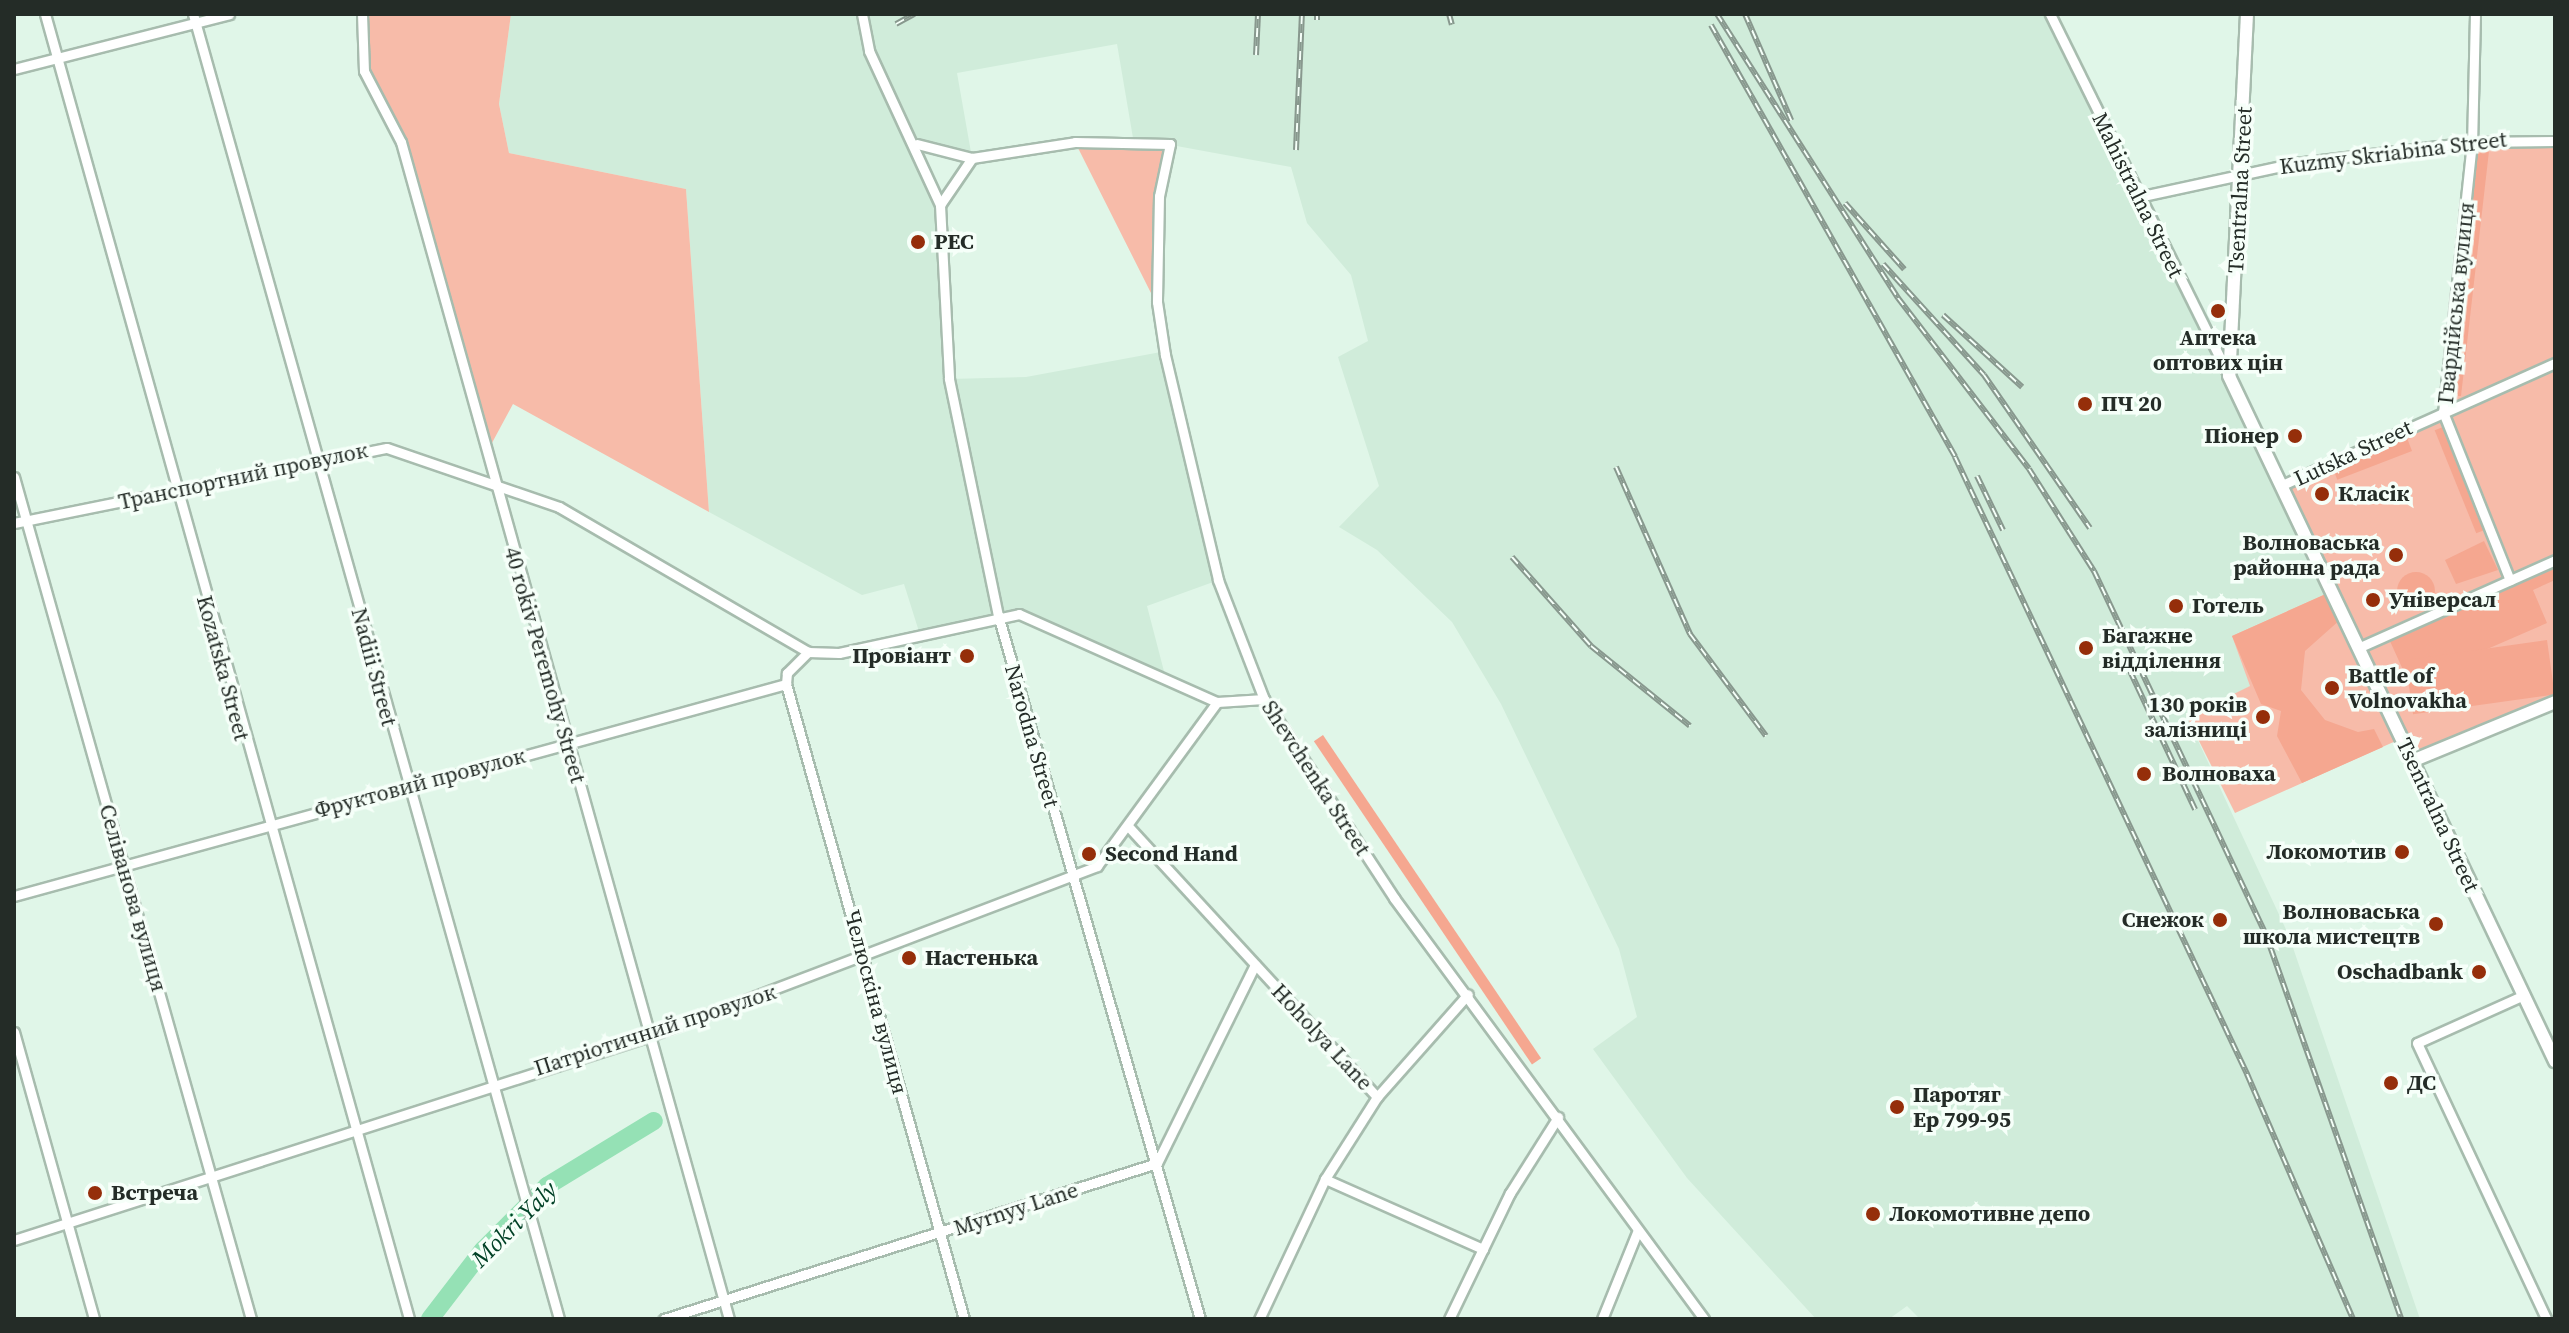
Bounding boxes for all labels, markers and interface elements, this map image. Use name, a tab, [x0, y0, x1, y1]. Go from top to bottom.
street label: Tsentralna Street	[2222, 106, 2258, 274]
street label: Mahistralna Street	[2087, 108, 2189, 282]
street label: Kuzmy Skriabina Street	[2278, 126, 2508, 180]
street label: Гвардійська вулиця	[2432, 201, 2480, 405]
place label: РЕС	[934, 229, 974, 255]
marker: РЕС	[909, 233, 927, 251]
marker: Аптека оптових цін	[2209, 302, 2227, 320]
place label: Аптека оптових цін	[2153, 324, 2283, 376]
place label: ПЧ 20	[2101, 391, 2162, 417]
marker: ПЧ 20	[2076, 395, 2094, 413]
street label: Lutska Street	[2290, 414, 2416, 492]
place label: Піонер	[2204, 423, 2279, 449]
marker: Піонер	[2286, 427, 2304, 445]
street label: Транспортний провулок	[116, 437, 370, 515]
place label: Класік	[2338, 481, 2409, 507]
marker: Класік	[2313, 485, 2331, 503]
place label: Волноваська районна рада	[2233, 529, 2380, 580]
street label: 40 rokiv Peremohy Street	[499, 544, 591, 786]
marker: Волноваська районна рада	[2387, 546, 2405, 564]
place label: Універсал	[2389, 587, 2496, 613]
marker: Універсал	[2364, 591, 2382, 609]
street label: Kozatska Street	[191, 593, 255, 743]
place label: Готель	[2192, 593, 2264, 619]
marker: Готель	[2167, 597, 2185, 615]
street label: Nadiii Street	[346, 605, 402, 729]
place label: Багажне відділення	[2102, 622, 2221, 674]
marker: Багажне відділення	[2077, 639, 2095, 657]
place label: Провіант	[852, 643, 951, 669]
marker: Провіант	[958, 647, 976, 665]
street label: Narodna Street	[999, 662, 1065, 810]
place label: Battle of Volnovakha	[2348, 662, 2467, 714]
marker: Battle of Volnovakha	[2323, 679, 2341, 697]
place label: 130 років залізниці	[2144, 691, 2247, 742]
street label: Shevchenka Street	[1256, 696, 1376, 860]
marker: 130 років залізниці	[2254, 708, 2272, 726]
street label: Tsentralna Street	[2391, 734, 2485, 896]
street label: Фруктовий провулок	[312, 742, 528, 824]
place label: Волноваха	[2162, 761, 2276, 787]
marker: Волноваха	[2133, 763, 2155, 785]
street label: Селіванова вулиця	[94, 801, 172, 995]
place label: Локомотив	[2266, 839, 2386, 865]
place label: Second Hand	[1105, 841, 1238, 867]
marker: Локомотив	[2393, 843, 2411, 861]
marker: Second Hand	[1080, 845, 1098, 863]
place label: Волноваська школа мистецтв	[2243, 898, 2420, 950]
street label: Челюскіна вулиця	[839, 907, 913, 1097]
place label: Снежок	[2122, 907, 2204, 933]
marker: Снежок	[2211, 911, 2229, 929]
marker: Волноваська школа мистецтв	[2427, 915, 2445, 933]
place label: Настенька	[925, 945, 1038, 971]
marker: Настенька	[900, 949, 918, 967]
place label: Oschadbank	[2337, 959, 2463, 985]
marker: Oschadbank	[2470, 963, 2488, 981]
street label: Патріотичний провулок	[531, 978, 779, 1082]
street label: Hoholya Lane	[1266, 978, 1378, 1096]
place label: ДС	[2407, 1070, 2436, 1096]
marker: ДС	[2382, 1074, 2400, 1092]
place label: Паротяг Ер 799-95	[1913, 1081, 2011, 1132]
marker: Паротяг Ер 799-95	[1888, 1098, 1906, 1116]
water label: Mokri Yaly	[465, 1175, 563, 1273]
street label: Myrnyy Lane	[951, 1177, 1081, 1241]
place label: Встреча	[111, 1180, 198, 1206]
marker: Встреча	[86, 1184, 104, 1202]
place label: Локомотивне депо	[1889, 1201, 2090, 1227]
marker: Локомотивне депо	[1864, 1205, 1882, 1223]

